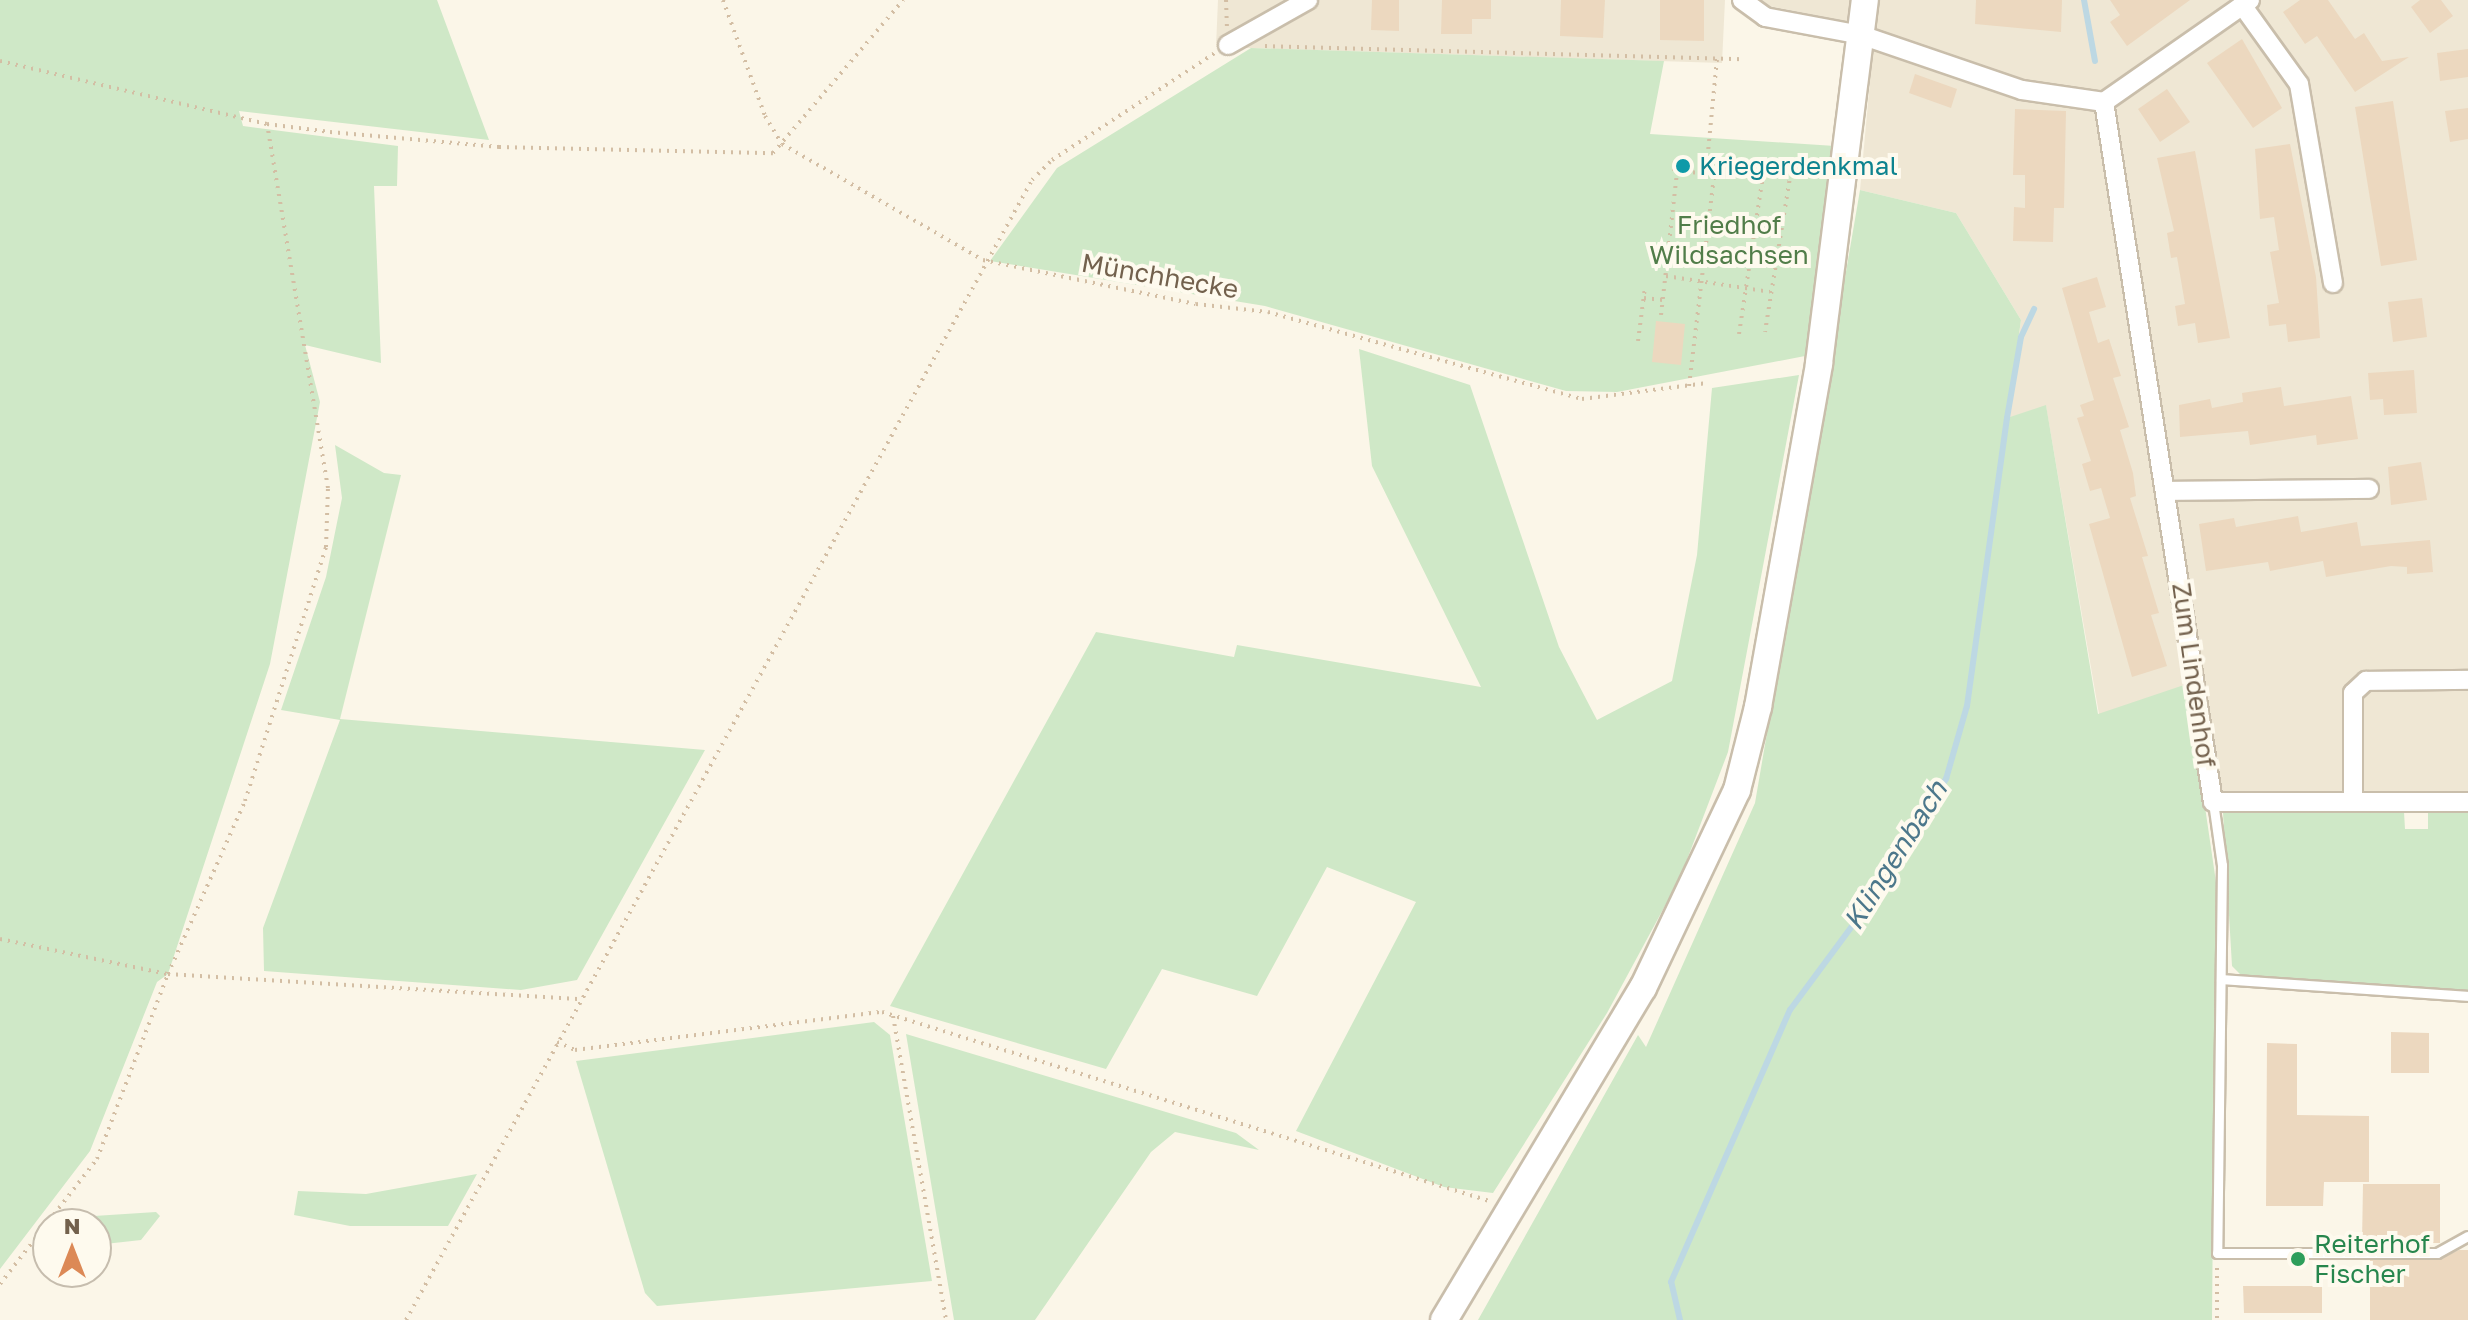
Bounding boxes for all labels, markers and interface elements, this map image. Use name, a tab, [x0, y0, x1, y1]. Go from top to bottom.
place label: Kriegerdenkmal	[1699, 150, 1898, 182]
marker: Kriegerdenkmal	[1674, 157, 1692, 175]
park label: Friedhof Wildsachsen	[1649, 209, 1809, 270]
street label: Münchhecke	[1079, 247, 1241, 305]
street label: Zum Lindenhof	[2166, 581, 2222, 769]
water label: Klingenbach	[1836, 774, 1954, 936]
north arrow	[32, 1208, 112, 1288]
text: N	[64, 1212, 80, 1239]
place label: Reiterhof Fischer	[2314, 1228, 2430, 1290]
marker: Reiterhof Fischer	[2289, 1250, 2307, 1268]

